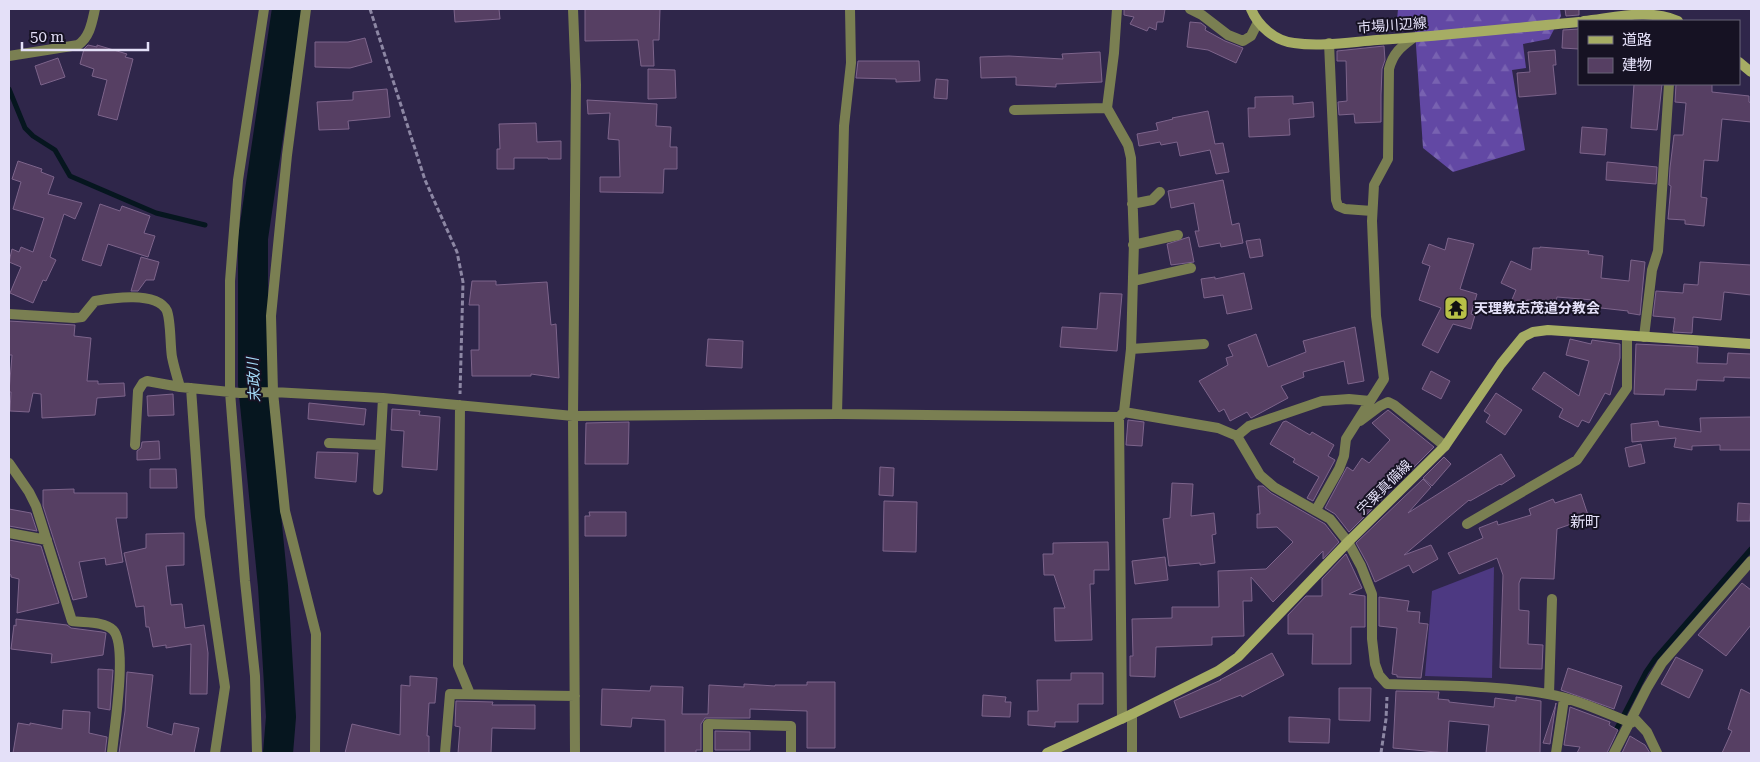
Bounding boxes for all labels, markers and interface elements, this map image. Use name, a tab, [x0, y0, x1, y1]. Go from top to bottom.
street label: 市場川辺線	[1357, 15, 1427, 35]
scale bar	[22, 20, 149, 52]
legend	[1578, 20, 1740, 85]
text: 50 m	[30, 28, 65, 46]
text: 道路	[1622, 31, 1652, 49]
text: 建物	[1622, 56, 1652, 74]
temple icon: 天理教志茂道分教会	[1443, 295, 1469, 321]
place label: 天理教志茂道分教会	[1474, 300, 1600, 316]
water label: 末政川	[244, 355, 264, 403]
street label: 宍粟真備線	[1354, 457, 1414, 517]
district label: 新町	[1570, 513, 1600, 531]

